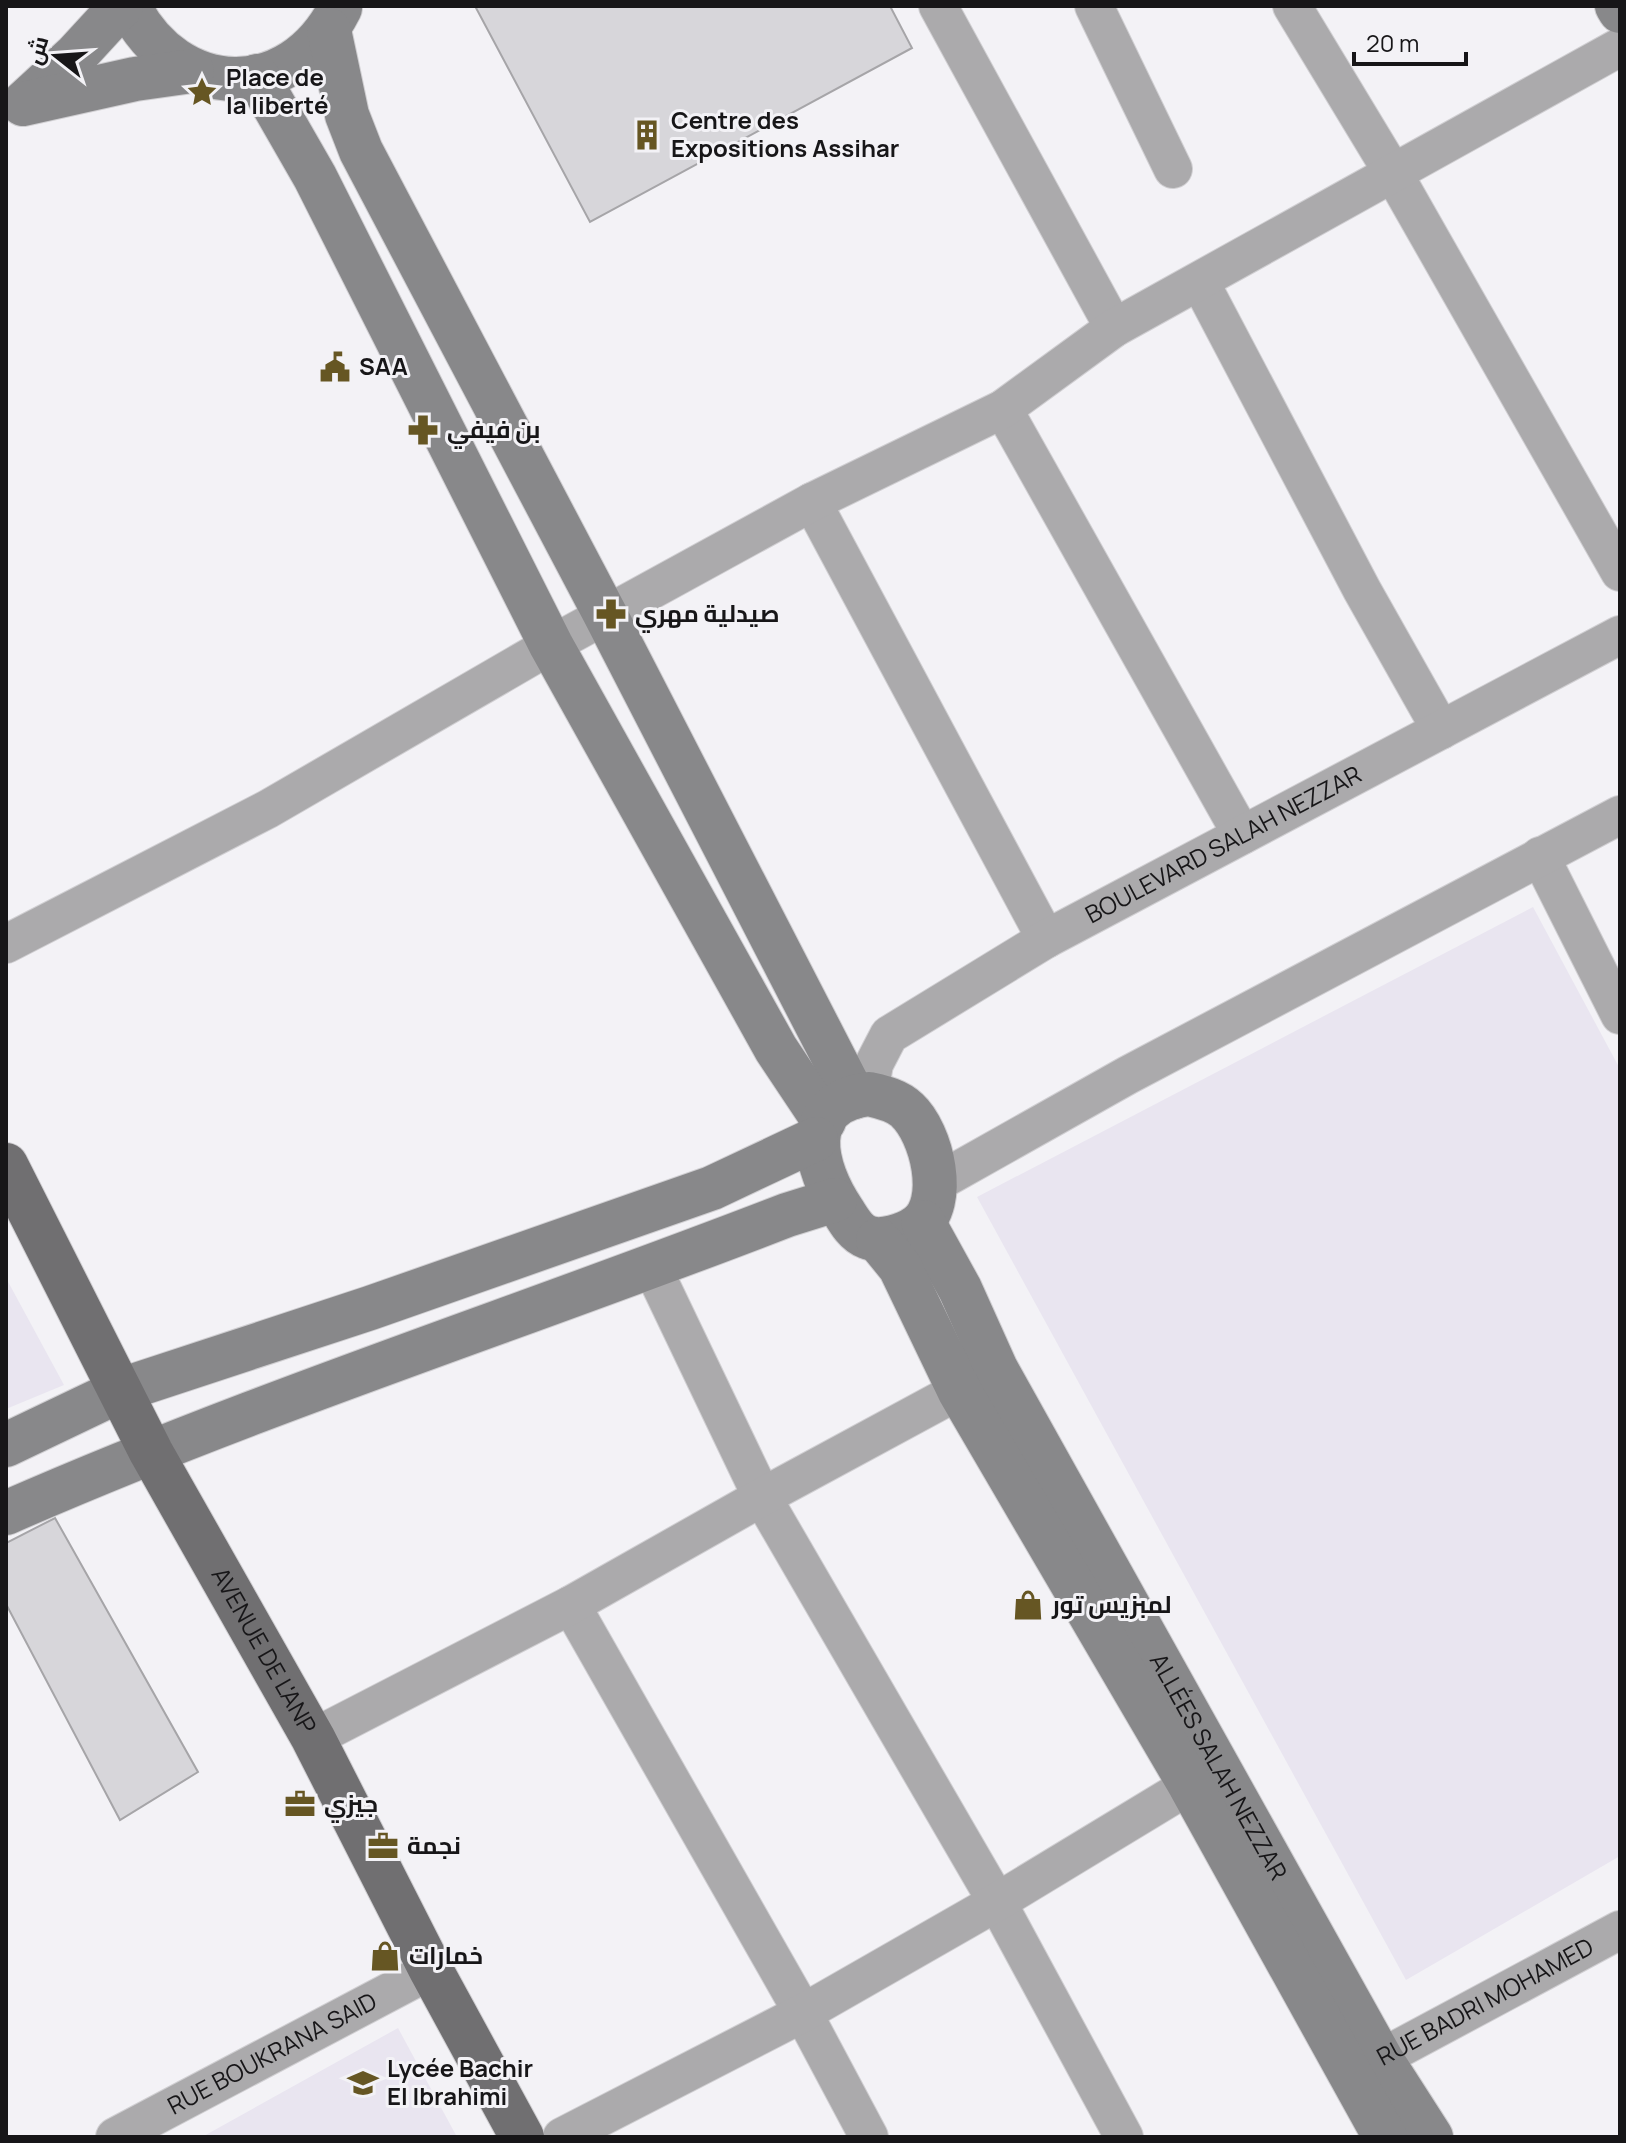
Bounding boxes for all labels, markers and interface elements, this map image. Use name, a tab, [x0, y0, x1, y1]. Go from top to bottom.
north arrow	[16, 16, 96, 96]
scale bar	[1354, 16, 1466, 66]
text: 20 m	[1366, 26, 1419, 59]
text: ش	[18, 32, 55, 68]
place label: Place de la liberté	[226, 60, 328, 121]
place icon: Place de la liberté	[185, 75, 219, 109]
place label: Centre des Expositions Assihar	[671, 103, 899, 164]
building icon: Centre des Expositions Assihar	[630, 118, 664, 152]
place label: SAA	[359, 349, 408, 382]
public building icon: SAA	[318, 350, 352, 384]
place label: بن فيفي	[447, 412, 540, 449]
pharmacy icon: بن فيفي	[406, 413, 440, 447]
place label: صيدلية مهري	[635, 596, 780, 633]
pharmacy icon: صيدلية مهري	[594, 597, 628, 631]
street label: BOULEVARD SALAH NEZZAR	[1079, 757, 1367, 930]
street label: AVENUE DE L'ANP	[205, 1561, 325, 1739]
place label: لمبزيس تور	[1051, 1587, 1172, 1620]
shop icon: لمبزيس تور	[1011, 1588, 1045, 1622]
street label: ALLÉES SALAH NEZZAR	[1143, 1647, 1296, 1886]
place label: جيزي	[324, 1786, 378, 1823]
office icon: جيزي	[283, 1787, 317, 1821]
place label: نجمة	[407, 1828, 461, 1861]
office icon: نجمة	[366, 1829, 400, 1863]
street label: RUE BADRI MOHAMED	[1371, 1929, 1599, 2072]
place label: خمارات	[409, 1938, 483, 1971]
shop icon: خمارات	[368, 1939, 402, 1973]
street label: RUE BOUKRANA SAID	[161, 1984, 382, 2121]
place label: Lycée Bachir El Ibrahimi	[387, 2051, 533, 2112]
school or university icon: Lycée Bachir El Ibrahimi	[346, 2066, 380, 2100]

